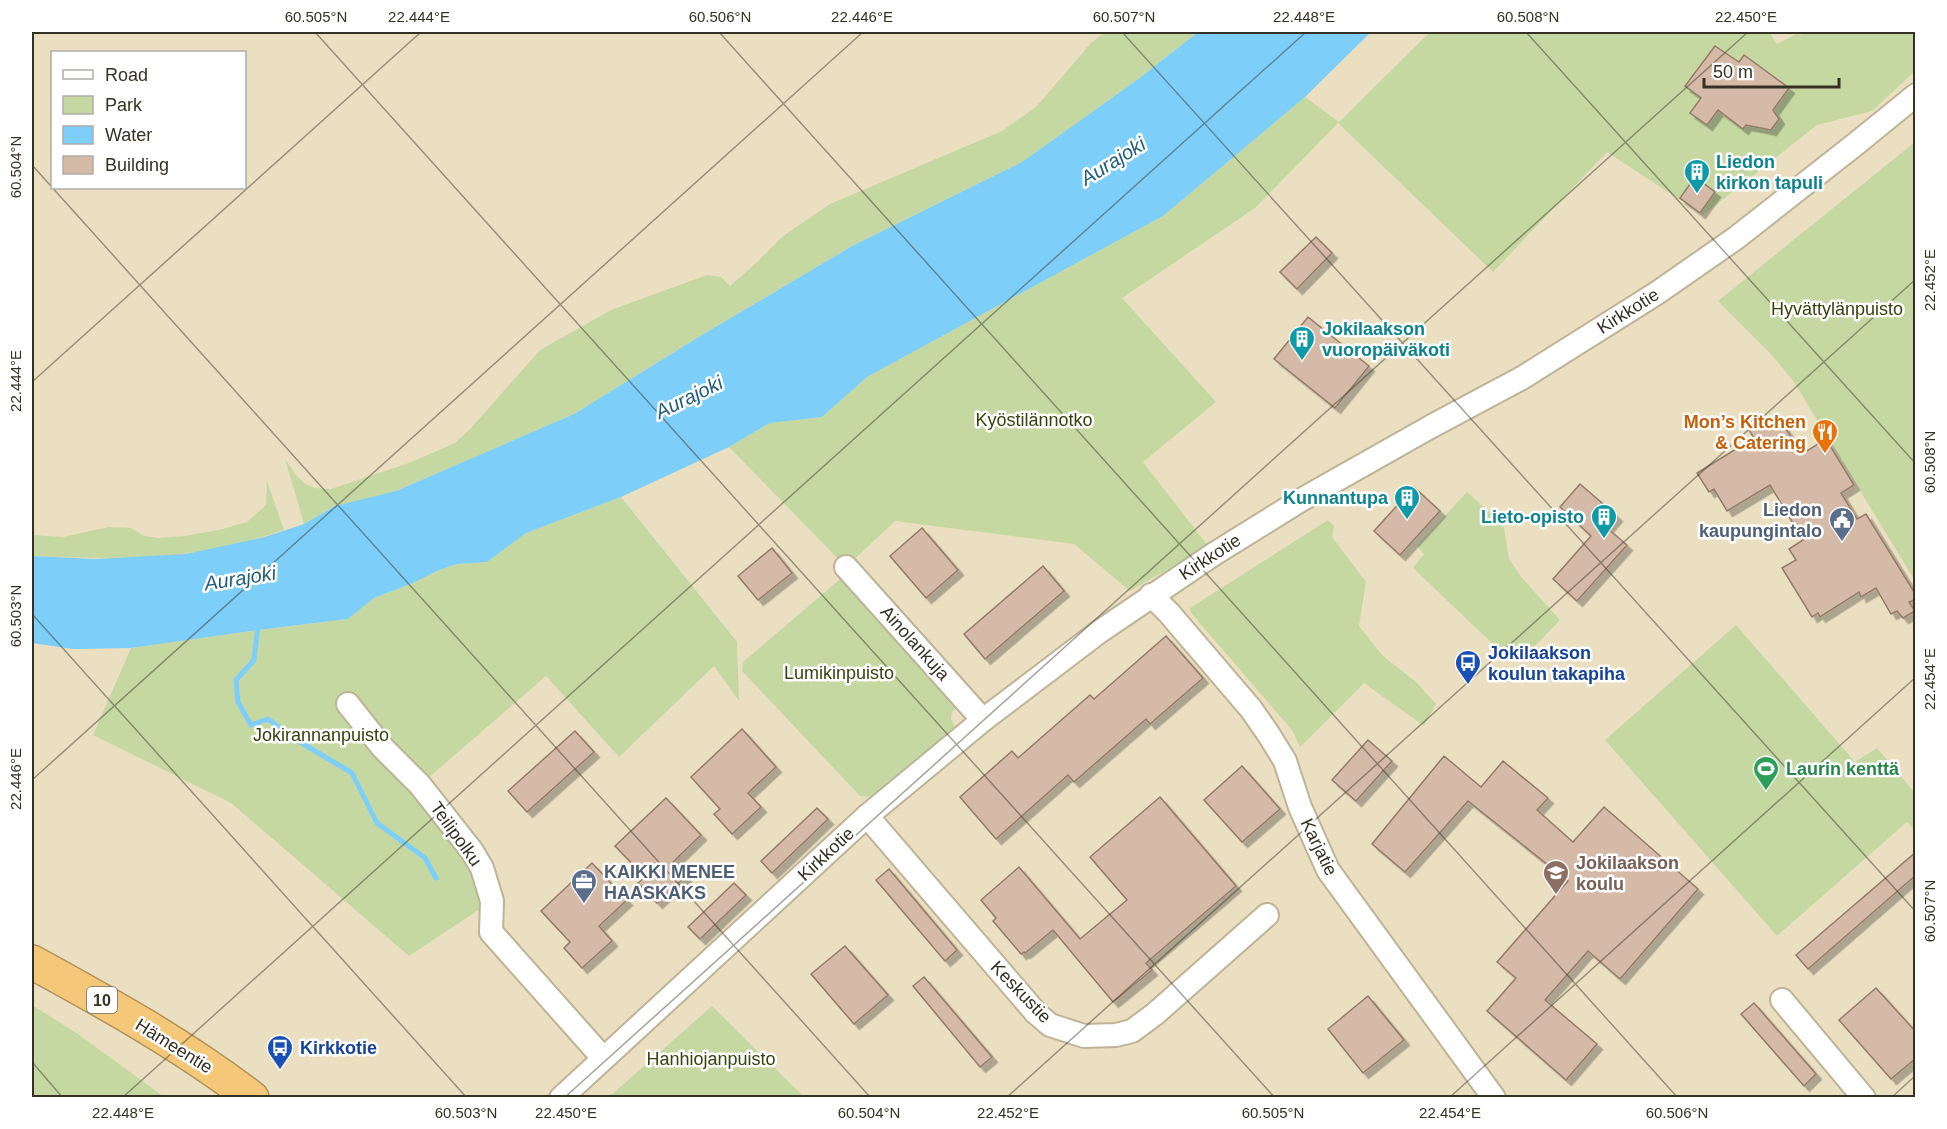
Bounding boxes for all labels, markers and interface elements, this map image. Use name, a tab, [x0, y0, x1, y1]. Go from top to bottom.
text: 60.505°N	[285, 8, 347, 25]
text: 22.444°E	[388, 8, 450, 25]
text: 60.506°N	[689, 8, 751, 25]
text: 22.446°E	[831, 8, 893, 25]
text: 60.507°N	[1093, 8, 1155, 25]
text: 22.448°E	[1273, 8, 1335, 25]
text: 60.508°N	[1497, 8, 1559, 25]
text: 22.450°E	[1715, 8, 1777, 25]
legend	[51, 51, 246, 189]
scale bar	[1704, 51, 1839, 89]
text: 50 m	[1713, 62, 1753, 82]
text: Road	[105, 65, 148, 85]
text: Park	[105, 95, 143, 115]
text: Water	[105, 125, 152, 145]
water label: Aurajoki	[1076, 132, 1150, 190]
text: 60.504°N	[7, 136, 24, 198]
place label: Liedon kirkon tapuli	[1716, 152, 1823, 193]
text: Building	[105, 155, 169, 175]
building icon: Liedon kirkon tapuli	[1682, 157, 1712, 195]
text: 22.452°E	[1921, 249, 1938, 311]
street label: Kirkkotie	[1593, 284, 1663, 338]
park label: Hyvättylänpuisto	[1771, 299, 1903, 319]
place label: Jokilaakson vuoropäiväkoti	[1322, 319, 1450, 360]
building icon: Jokilaakson vuoropäiväkoti	[1287, 324, 1317, 362]
text: 22.444°E	[7, 350, 24, 412]
water label: Aurajoki	[651, 371, 727, 423]
park label: Kyöstilännotko	[975, 410, 1093, 430]
place label: Mon’s Kitchen & Catering	[1684, 412, 1806, 453]
restaurant icon: Mon’s Kitchen & Catering	[1810, 417, 1840, 455]
text: 60.508°N	[1921, 431, 1938, 493]
building icon: Kunnantupa	[1392, 483, 1422, 521]
place label: Kunnantupa	[1283, 488, 1389, 508]
place label: Liedon kaupungintalo	[1699, 500, 1822, 541]
building icon: Lieto-opisto	[1589, 502, 1619, 540]
public building icon: Liedon kaupungintalo	[1827, 505, 1857, 543]
place label: Lieto-opisto	[1481, 507, 1584, 527]
street label: Kirkkotie	[1176, 530, 1244, 584]
water label: Aurajoki	[202, 561, 278, 595]
text: 60.503°N	[7, 585, 24, 647]
street label: Ainolankuja	[876, 602, 954, 685]
place label: Jokilaakson koulun takapiha	[1488, 643, 1626, 684]
bus stop icon: Jokilaakson koulun takapiha	[1453, 648, 1483, 686]
text: 22.454°E	[1921, 648, 1938, 710]
park label: Lumikinpuisto	[784, 663, 894, 683]
park label: Jokirannanpuisto	[253, 725, 389, 745]
text: 22.446°E	[7, 748, 24, 810]
sports icon: Laurin kenttä	[1751, 754, 1781, 792]
place label: Laurin kenttä	[1786, 759, 1900, 779]
street label: Teilipolku	[426, 798, 486, 870]
street label: Karjatie	[1297, 815, 1341, 879]
street label: Kirkkotie	[794, 823, 858, 885]
place label: Jokilaakson koulu	[1576, 853, 1679, 894]
school or university icon: Jokilaakson koulu	[1541, 858, 1571, 896]
place label: KAIKKI MENEE HAASKAKS	[604, 862, 735, 903]
office icon: KAIKKI MENEE HAASKAKS	[569, 867, 599, 905]
text: 60.507°N	[1921, 880, 1938, 942]
street label: Keskustie	[987, 957, 1055, 1027]
road number: 10	[87, 987, 117, 1013]
street label: Hämeentie	[132, 1014, 216, 1078]
bus stop icon: Kirkkotie	[265, 1033, 295, 1071]
place label: Kirkkotie	[300, 1038, 377, 1058]
park label: Hanhiojanpuisto	[646, 1049, 776, 1069]
text: 22.448°E	[92, 1104, 154, 1121]
text: 60.503°N	[435, 1104, 497, 1121]
text: 22.450°E	[535, 1104, 597, 1121]
text: 60.504°N	[838, 1104, 900, 1121]
text: 22.452°E	[977, 1104, 1039, 1121]
text: 60.505°N	[1242, 1104, 1304, 1121]
text: 22.454°E	[1419, 1104, 1481, 1121]
text: 60.506°N	[1646, 1104, 1708, 1121]

